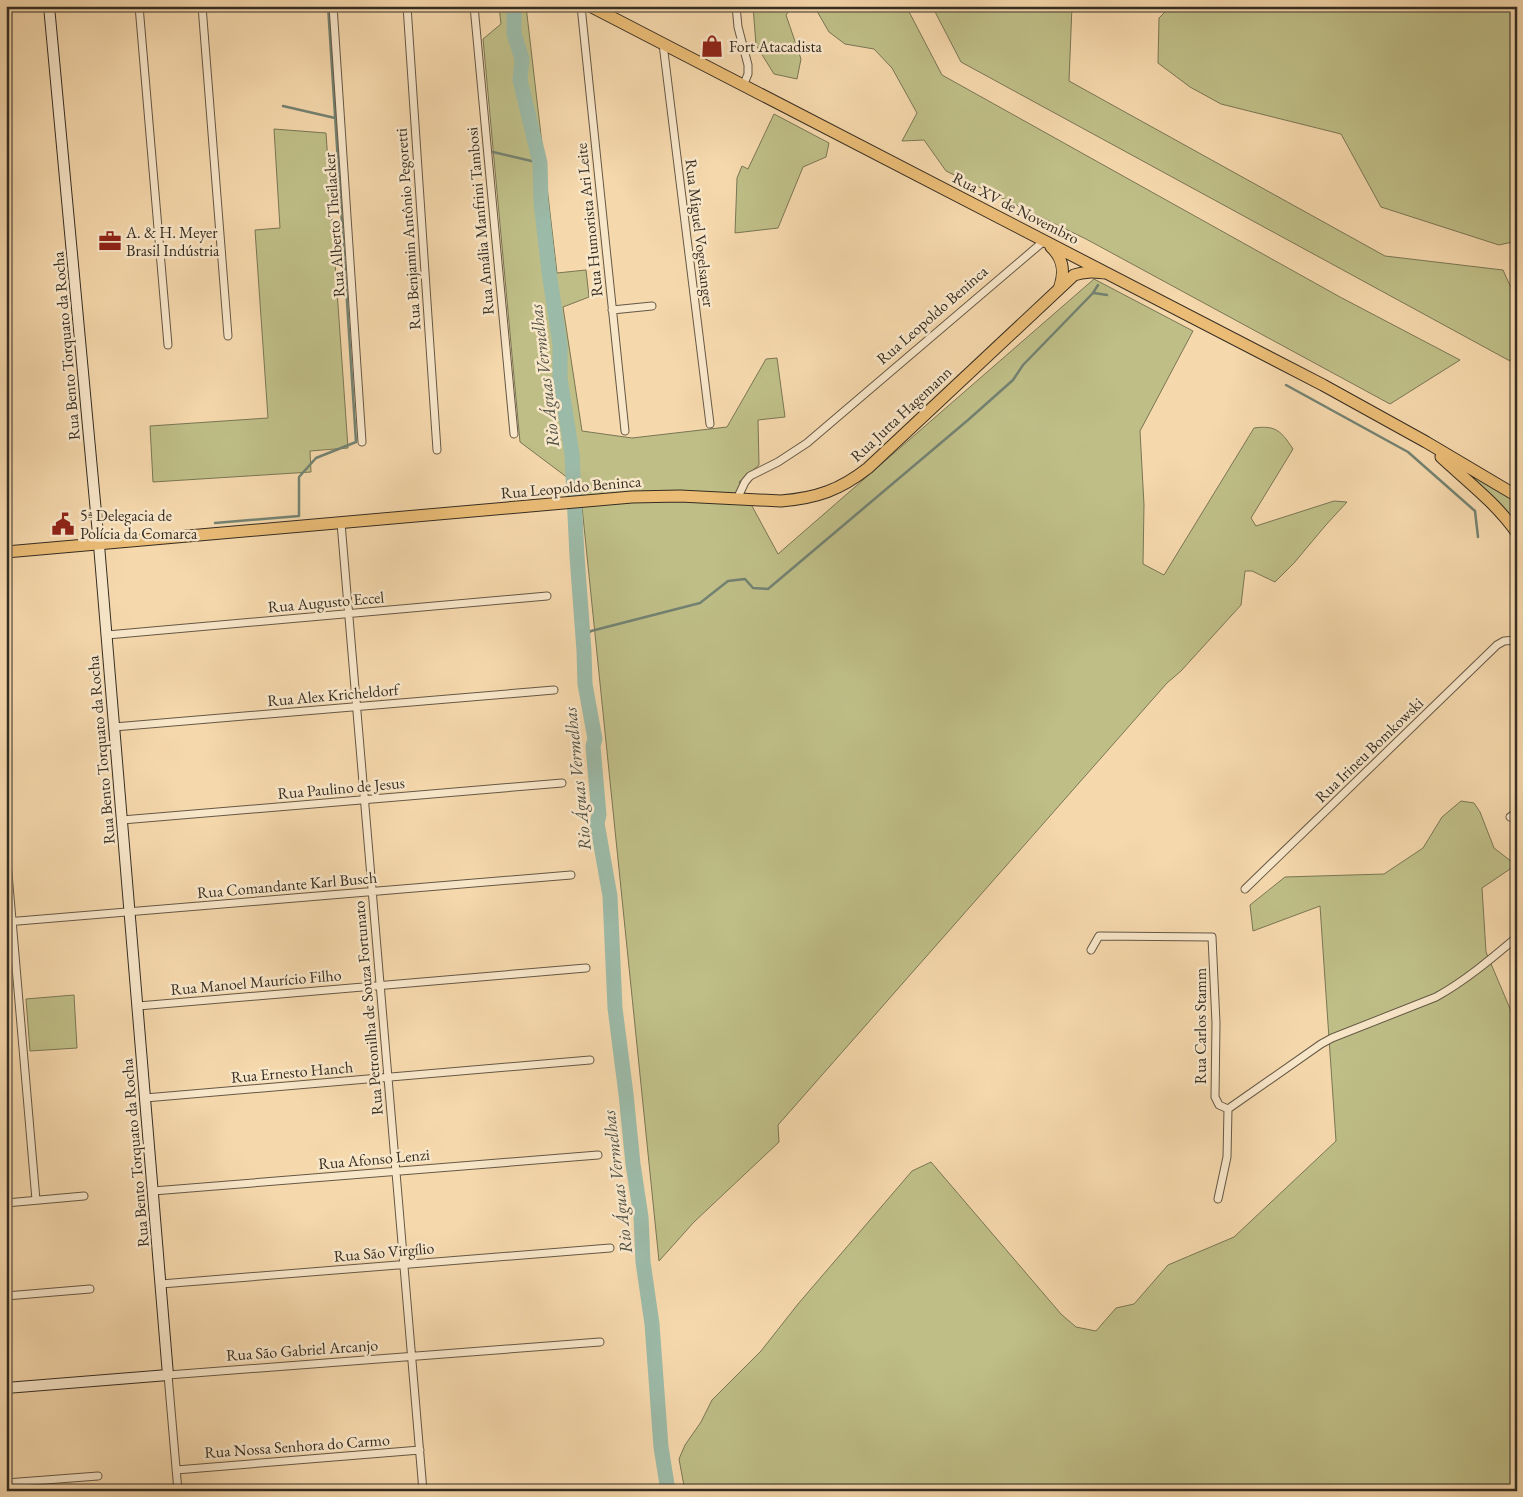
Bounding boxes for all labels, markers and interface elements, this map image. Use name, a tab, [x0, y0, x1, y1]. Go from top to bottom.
shop icon: Fort Atacadista	[699, 33, 725, 59]
place label: Fort Atacadista	[729, 36, 823, 57]
street label: Rua Amália Manfrini Tambosi	[461, 126, 499, 316]
street label: Rua Benjamin Antônio Pegoretti	[390, 127, 426, 331]
street label: Rua Humorista Ari Leite	[570, 142, 608, 298]
street label: Rua Alberto Theilacker	[318, 151, 350, 298]
street label: Rua Miguel Vogelsanger	[680, 158, 720, 309]
street label: Rua XV de Novembro	[949, 167, 1083, 249]
place label: A. & H. Meyer Brasil Indústria	[125, 222, 220, 261]
office icon: A. & H. Meyer Brasil Indústria	[97, 228, 123, 254]
street label: Rua Bento Torquato da Rocha	[47, 250, 85, 441]
street label: Rua Leopoldo Beninca	[872, 260, 993, 369]
water label: Rio Águas Vermelhas	[524, 302, 565, 449]
street label: Rua Jutta Hagemann	[846, 361, 957, 466]
street label: Rua Leopoldo Beninca	[500, 470, 643, 504]
place label: 5ª Delegacia de Polícia da Comarca	[80, 505, 198, 544]
public building icon: 5ª Delegacia de Polícia da Comarca	[50, 511, 76, 537]
street label: Rua Augusto Eccel	[267, 586, 385, 618]
street label: Rua Bento Torquato da Rocha	[82, 654, 120, 845]
street label: Rua Alex Kricheldorf	[266, 679, 401, 711]
street label: Rua Irineu Bomkowski	[1310, 693, 1428, 807]
water label: Rio Águas Vermelhas	[558, 705, 597, 852]
street label: Rua Paulino de Jesus	[277, 772, 405, 804]
street label: Rua Comandante Karl Busch	[196, 867, 378, 903]
street label: Rua Petronilha de Souza Fortunato	[348, 900, 388, 1116]
street label: Rua Manoel Maurício Filho	[170, 964, 342, 1000]
street label: Rua Carlos Stamm	[1190, 967, 1211, 1084]
street label: Rua Ernesto Hanch	[230, 1056, 354, 1088]
street label: Rua Bento Torquato da Rocha	[116, 1057, 154, 1248]
water label: Rio Águas Vermelhas	[597, 1108, 638, 1255]
street label: Rua Afonso Lenzi	[317, 1144, 431, 1174]
street label: Rua São Virgílio	[333, 1237, 435, 1267]
street label: Rua São Gabriel Arcanjo	[225, 1334, 379, 1366]
street label: Rua Nossa Senhora do Carmo	[204, 1429, 390, 1463]

